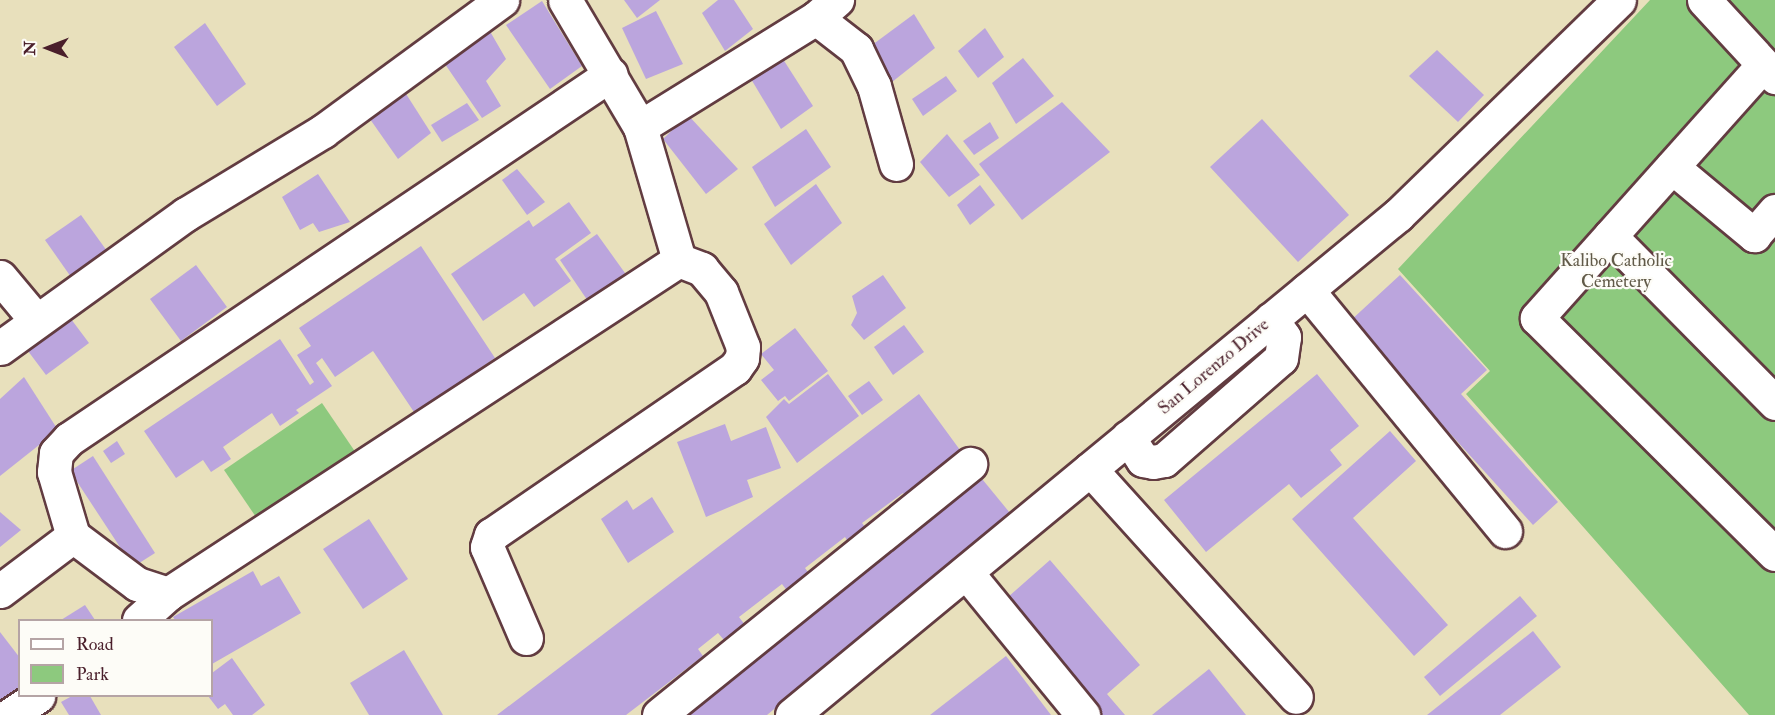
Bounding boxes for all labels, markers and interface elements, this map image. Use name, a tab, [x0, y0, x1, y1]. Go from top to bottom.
north arrow	[18, 18, 78, 78]
text: N	[20, 41, 40, 55]
park label: Kalibo Catholic Cemetery	[1560, 251, 1672, 294]
street label: San Lorenzo Drive	[1154, 314, 1274, 420]
legend	[18, 619, 213, 697]
text: Road	[76, 633, 114, 656]
text: Park	[76, 663, 109, 686]

